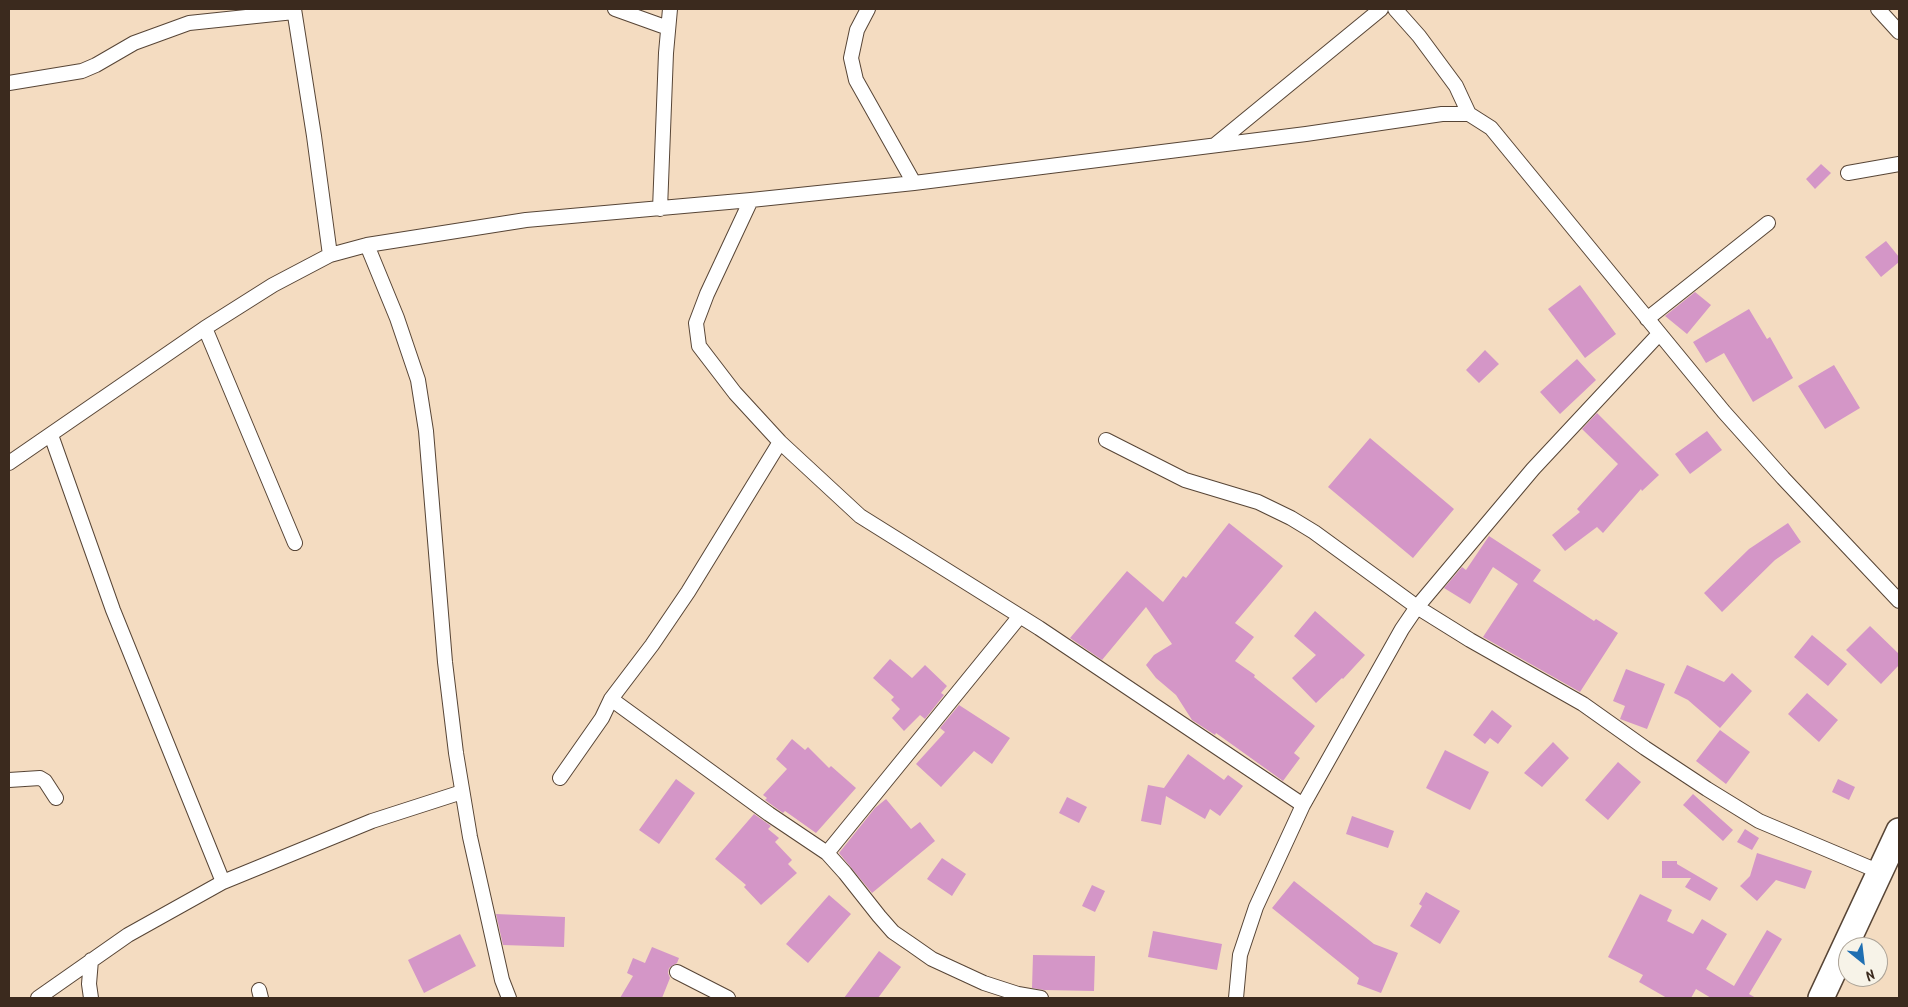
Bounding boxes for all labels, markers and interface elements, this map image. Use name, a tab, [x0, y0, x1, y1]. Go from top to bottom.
north arrow	[1838, 937, 1888, 987]
text: N	[1861, 962, 1879, 986]

